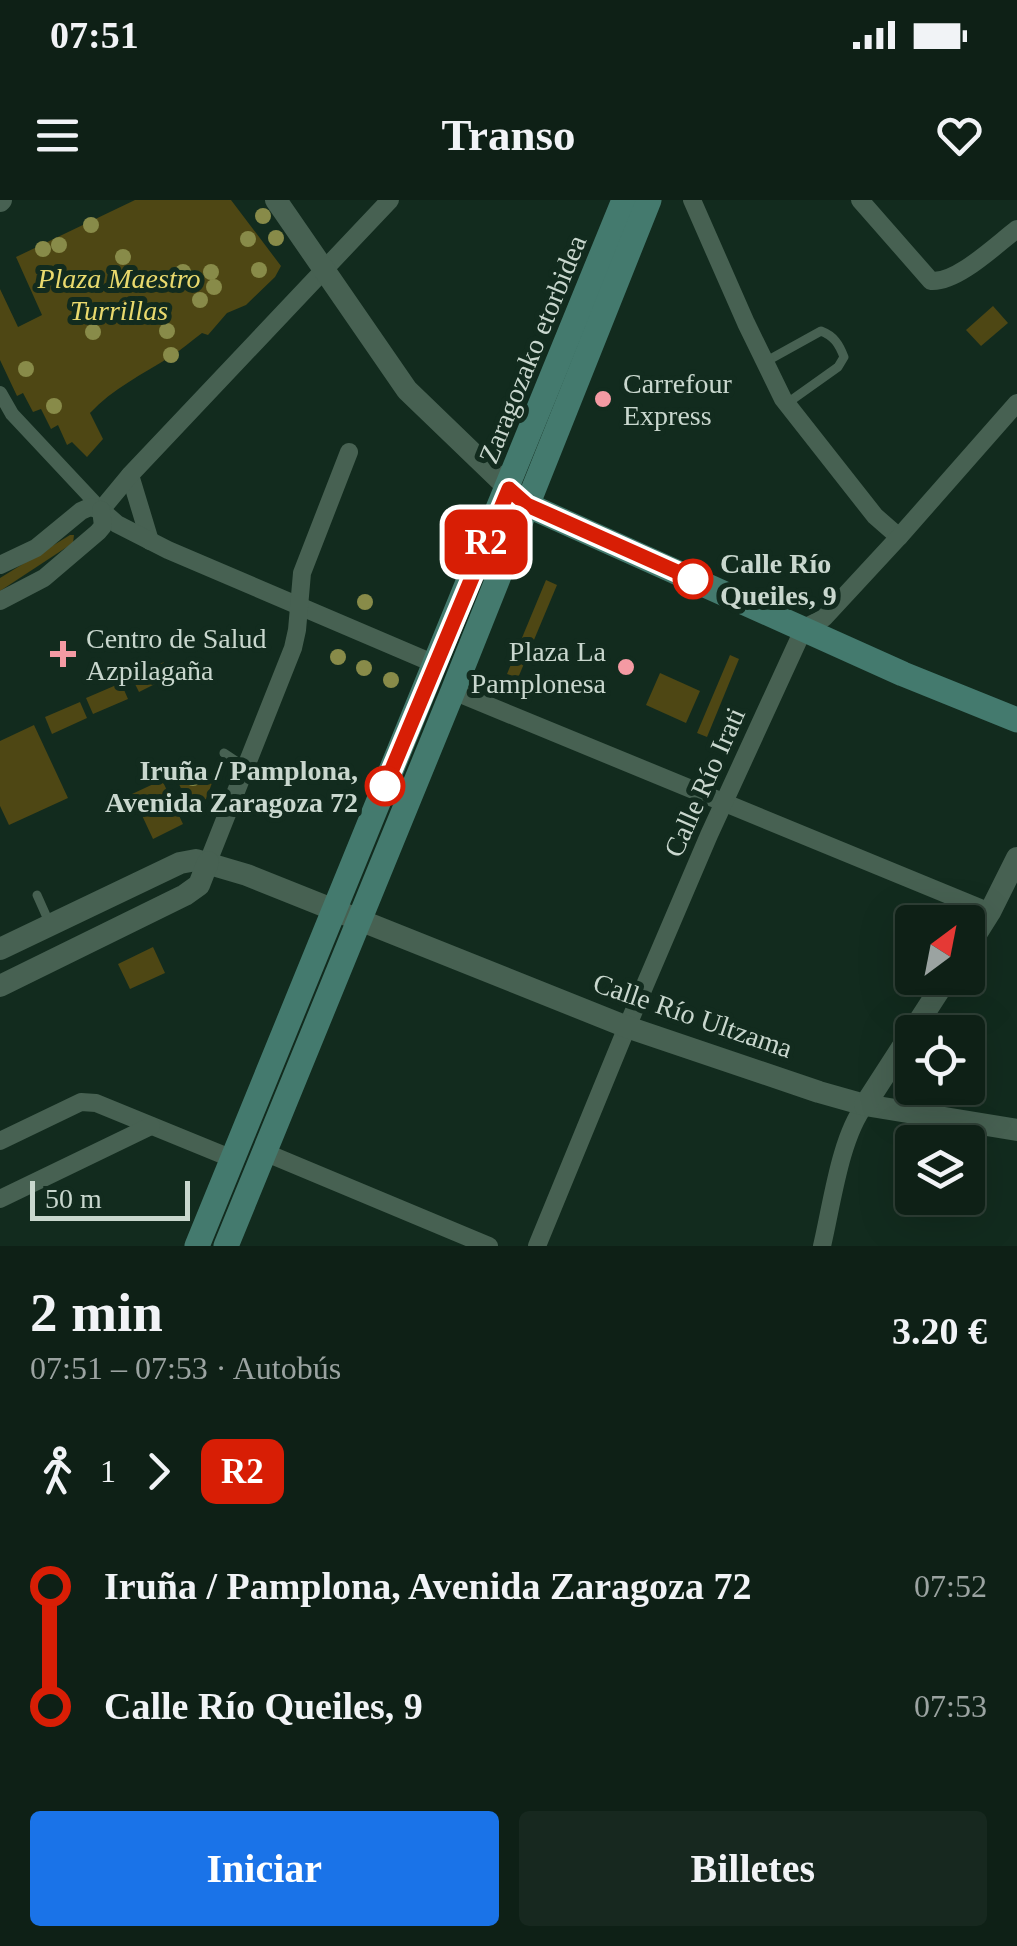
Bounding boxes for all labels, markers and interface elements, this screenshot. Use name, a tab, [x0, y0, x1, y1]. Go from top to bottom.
text: 07:51	[50, 14, 139, 56]
icon: menu	[30, 108, 85, 163]
icon: heart	[932, 108, 987, 163]
text: Transo	[441, 110, 576, 160]
street label: Zaragozako etorbidea	[473, 230, 593, 468]
park label: Plaza Maestro Turrillas	[36, 263, 201, 326]
place label: Carrefour Express	[623, 368, 733, 431]
marker: Carrefour Express	[592, 388, 614, 410]
line badge: R2	[441, 510, 531, 574]
text: R2	[465, 523, 507, 562]
place label: Calle Río Queiles, 9	[720, 548, 837, 611]
marker: Calle Río Queiles, 9	[674, 560, 712, 598]
place label: Centro de Salud Azpilagaña	[86, 623, 266, 686]
place label: Plaza La Pamplonesa	[471, 636, 607, 699]
marker: Centro de Salud Azpilagaña	[50, 641, 76, 667]
marker: Plaza La Pamplonesa	[615, 656, 637, 678]
street label: Calle Río Irati	[658, 703, 751, 862]
place label: Iruña / Pamplona, Avenida Zaragoza 72	[105, 755, 358, 818]
marker: Iruña / Pamplona, Avenida Zaragoza 72	[366, 767, 404, 805]
north arrow	[895, 905, 985, 995]
map controls	[895, 905, 985, 1215]
street label: Calle Río Ultzama	[589, 967, 797, 1064]
button: locate	[895, 1015, 985, 1105]
button: layers	[895, 1125, 985, 1215]
scale bar	[30, 1176, 190, 1220]
text: 50 m	[45, 1183, 102, 1214]
text: 2 min	[30, 1282, 163, 1343]
text: 3.20 €	[892, 1310, 987, 1352]
text: 07:51 – 07:53 · Autobús	[30, 1350, 341, 1386]
icon: walk	[30, 1444, 85, 1499]
icon: forward	[131, 1444, 186, 1499]
text: R2	[221, 1452, 264, 1491]
text: 1	[100, 1453, 116, 1489]
text: Iruña / Pamplona, Avenida Zaragoza 72	[104, 1565, 751, 1607]
text: 07:52	[914, 1568, 987, 1604]
text: Calle Río Queiles, 9	[104, 1685, 423, 1727]
text: 07:53	[914, 1688, 987, 1724]
button: Iniciar	[30, 1811, 499, 1926]
button: Billetes	[519, 1811, 987, 1926]

